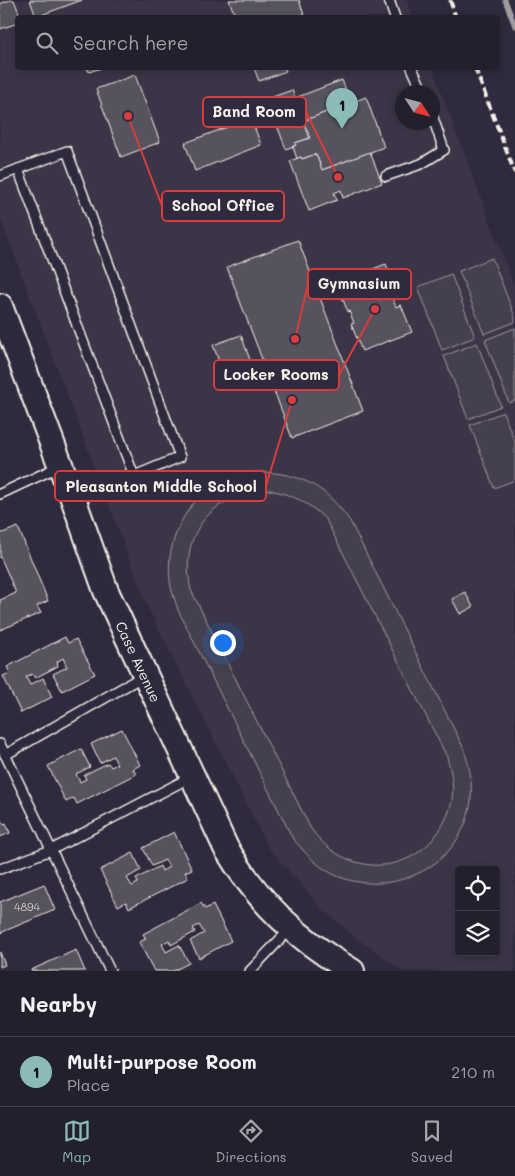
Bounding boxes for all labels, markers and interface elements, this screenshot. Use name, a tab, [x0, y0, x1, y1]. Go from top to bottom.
search box	[15, 15, 500, 70]
icon: search	[33, 29, 61, 57]
text: Search here	[73, 30, 189, 55]
north arrow	[395, 85, 440, 130]
pin: 1	[326, 88, 358, 129]
callout: Band Room	[203, 97, 306, 127]
text: Band Room	[212, 101, 296, 121]
callout: School Office	[162, 191, 284, 221]
text: School Office	[172, 195, 274, 215]
callout: Gymnasium	[308, 269, 411, 299]
text: Gymnasium	[318, 273, 400, 293]
callout: Locker Rooms	[214, 360, 339, 390]
text: Locker Rooms	[223, 364, 329, 384]
callout: Pleasanton Middle School	[55, 471, 266, 501]
text: Pleasanton Middle School	[65, 476, 257, 496]
street label: Case Avenue	[112, 618, 166, 705]
your location	[210, 630, 236, 656]
map controls	[455, 866, 500, 956]
button: locate	[455, 866, 500, 911]
house number: 4894	[14, 899, 41, 914]
button: layers	[455, 911, 500, 956]
text: Nearby	[20, 990, 97, 1017]
text: Multi-purpose Room	[67, 1049, 257, 1074]
text: 1	[32, 1061, 40, 1082]
text: 210 m	[451, 1061, 495, 1082]
text: Place	[67, 1074, 110, 1095]
tab: Map	[62, 1117, 91, 1166]
tab: Directions	[215, 1117, 287, 1166]
tab: Saved	[411, 1117, 453, 1166]

